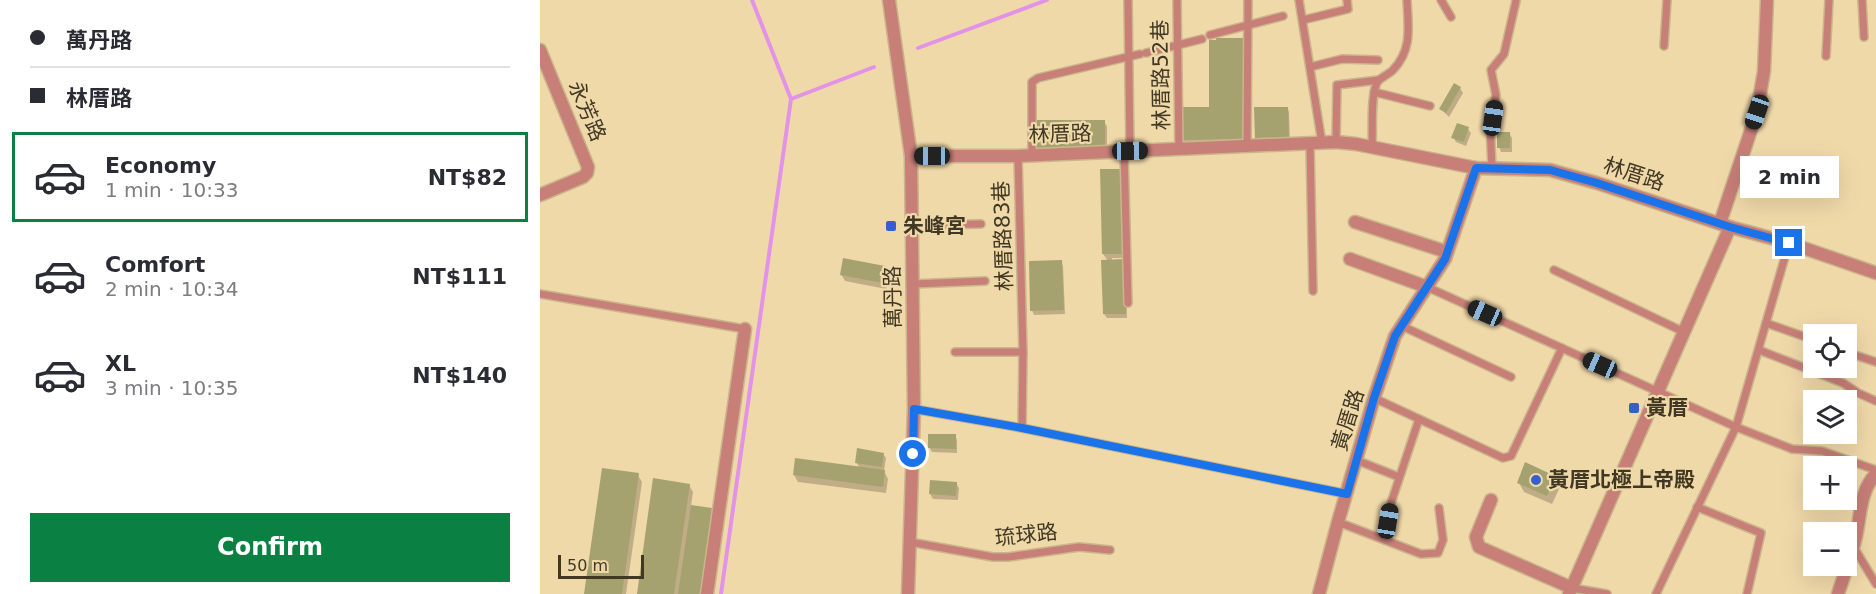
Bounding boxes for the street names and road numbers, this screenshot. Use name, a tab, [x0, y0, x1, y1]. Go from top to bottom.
street label: 林厝路52巷	[1148, 19, 1174, 131]
street label: 永芳路	[564, 77, 610, 145]
street label: 林厝路	[1028, 121, 1092, 147]
street label: 林厝路	[1600, 153, 1668, 195]
street label: 林厝路83巷	[989, 180, 1017, 292]
street label: 萬丹路	[880, 265, 906, 329]
street label: 黃厝路	[1327, 386, 1369, 454]
street label: 琉球路	[993, 520, 1059, 550]

